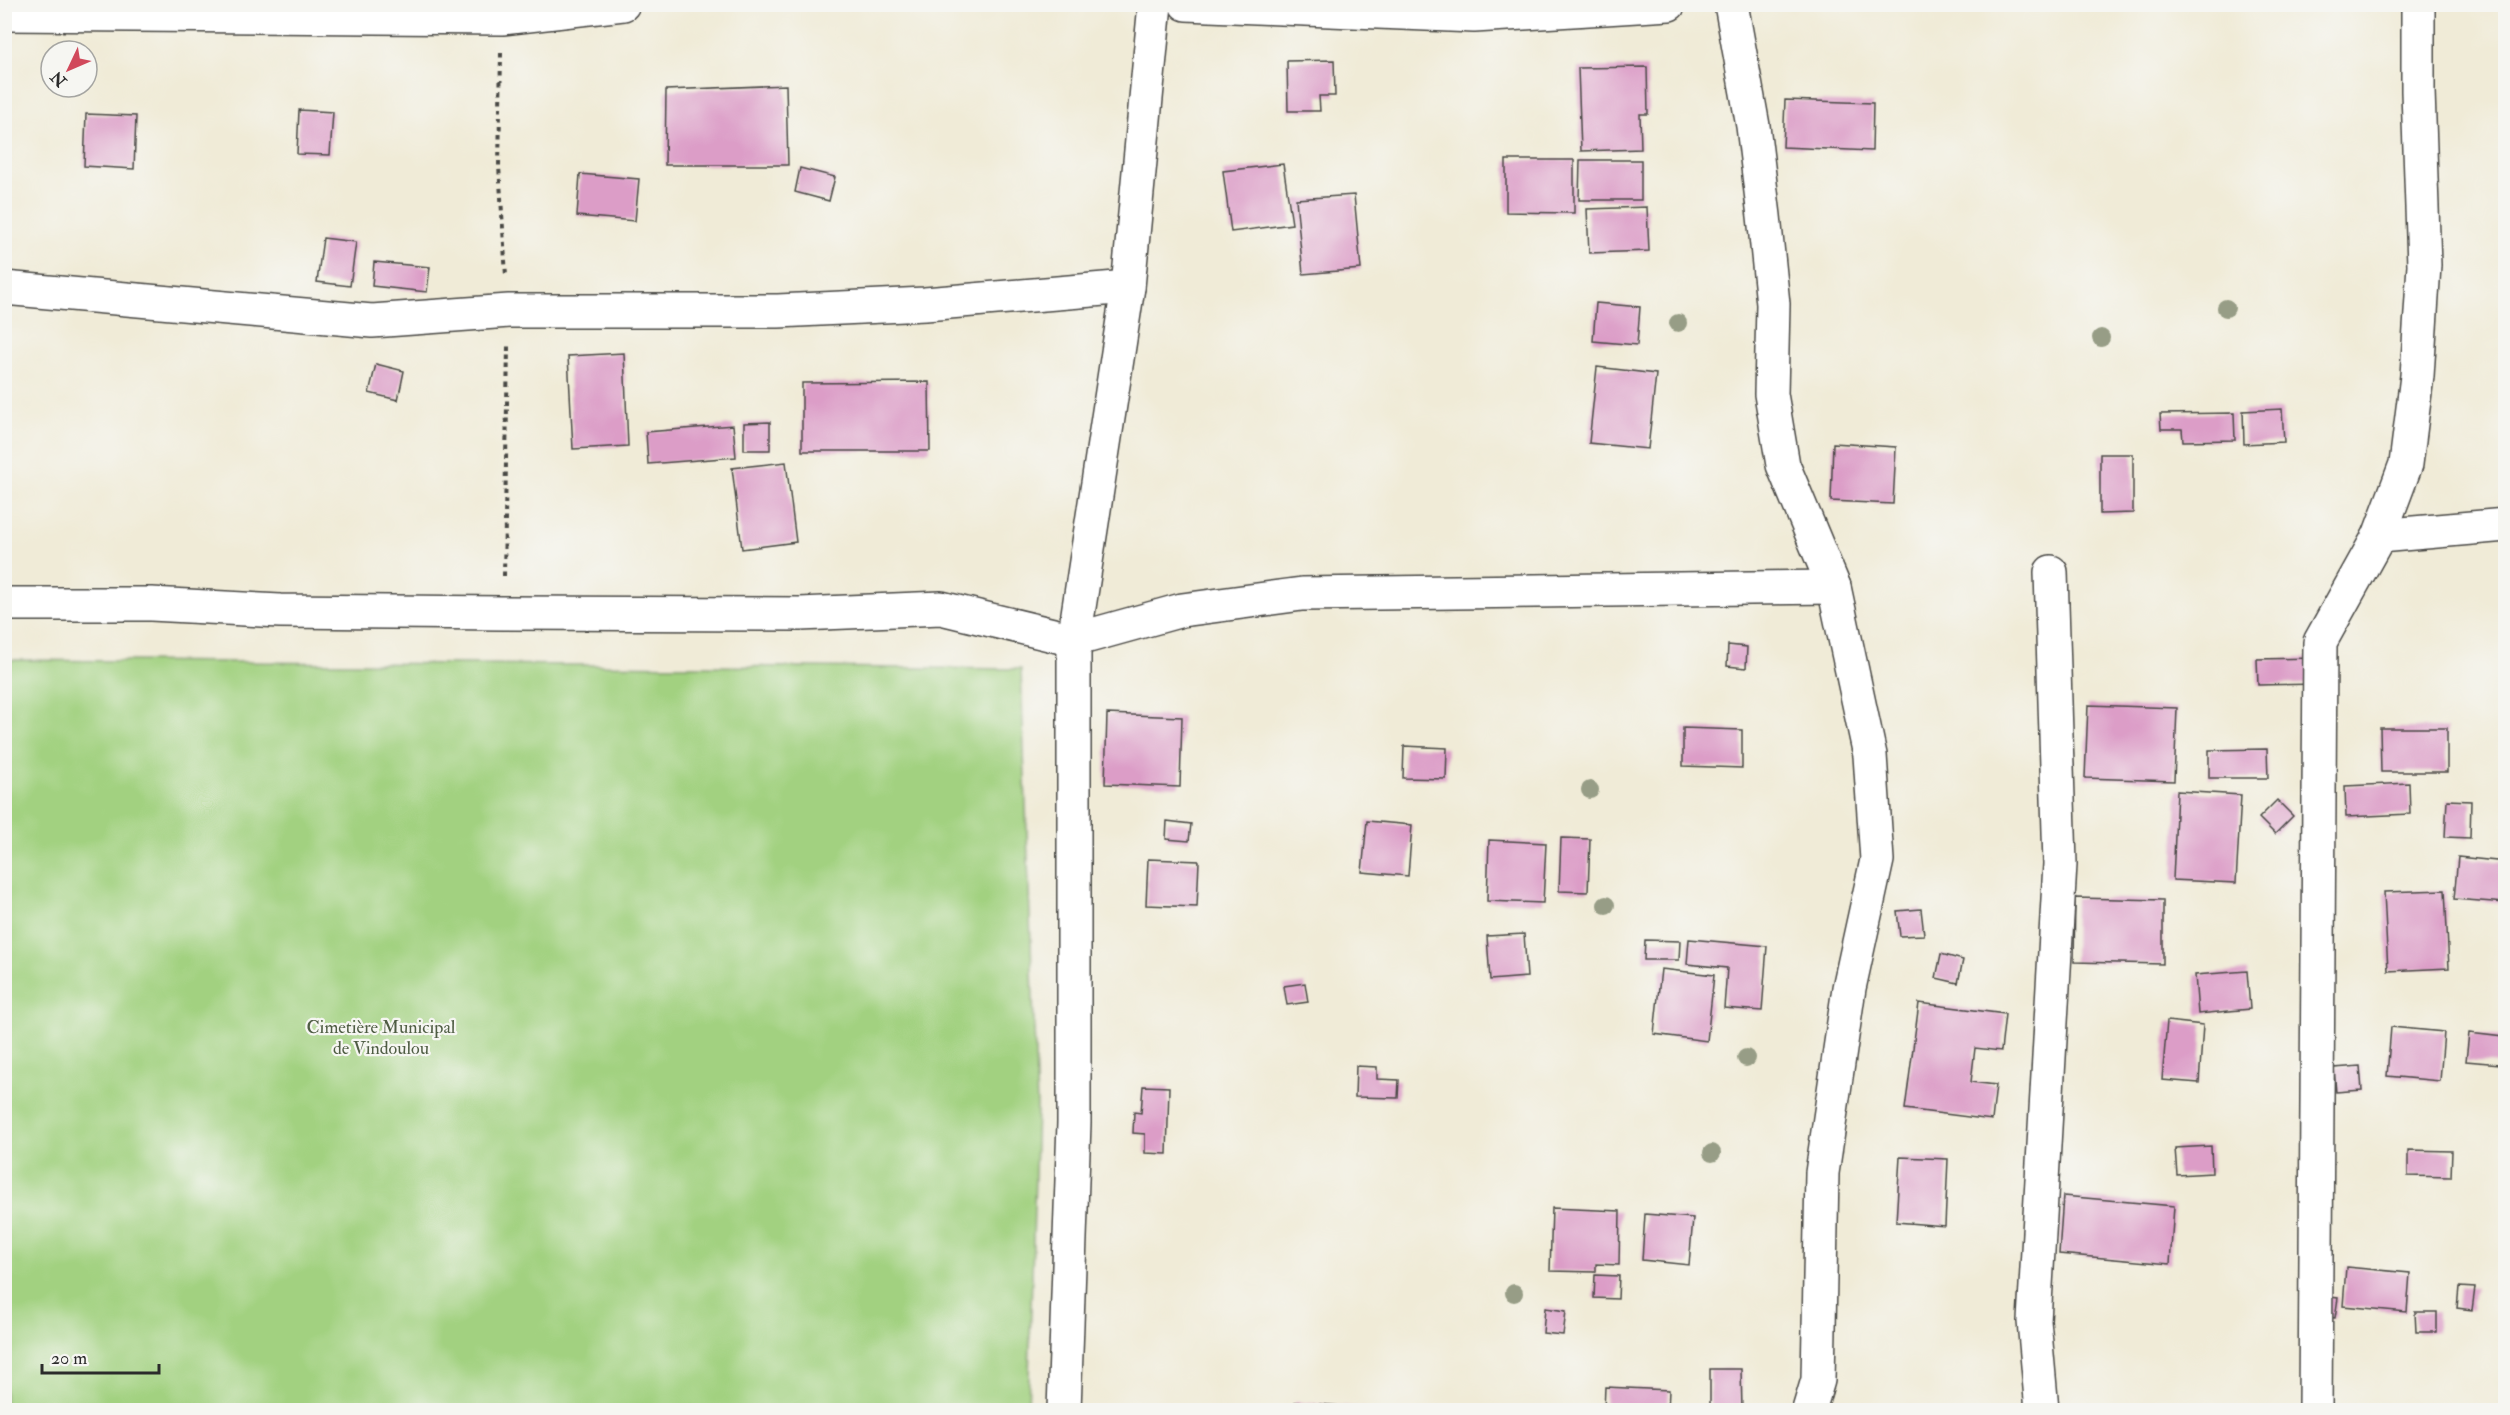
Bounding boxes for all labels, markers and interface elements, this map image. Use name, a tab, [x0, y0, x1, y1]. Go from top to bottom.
north arrow	[39, 39, 99, 99]
text: N	[46, 66, 72, 92]
park label: Cimetière Municipal de Vindoulou	[307, 1016, 456, 1060]
scale bar	[42, 1337, 159, 1375]
text: 20 m	[51, 1347, 87, 1370]

